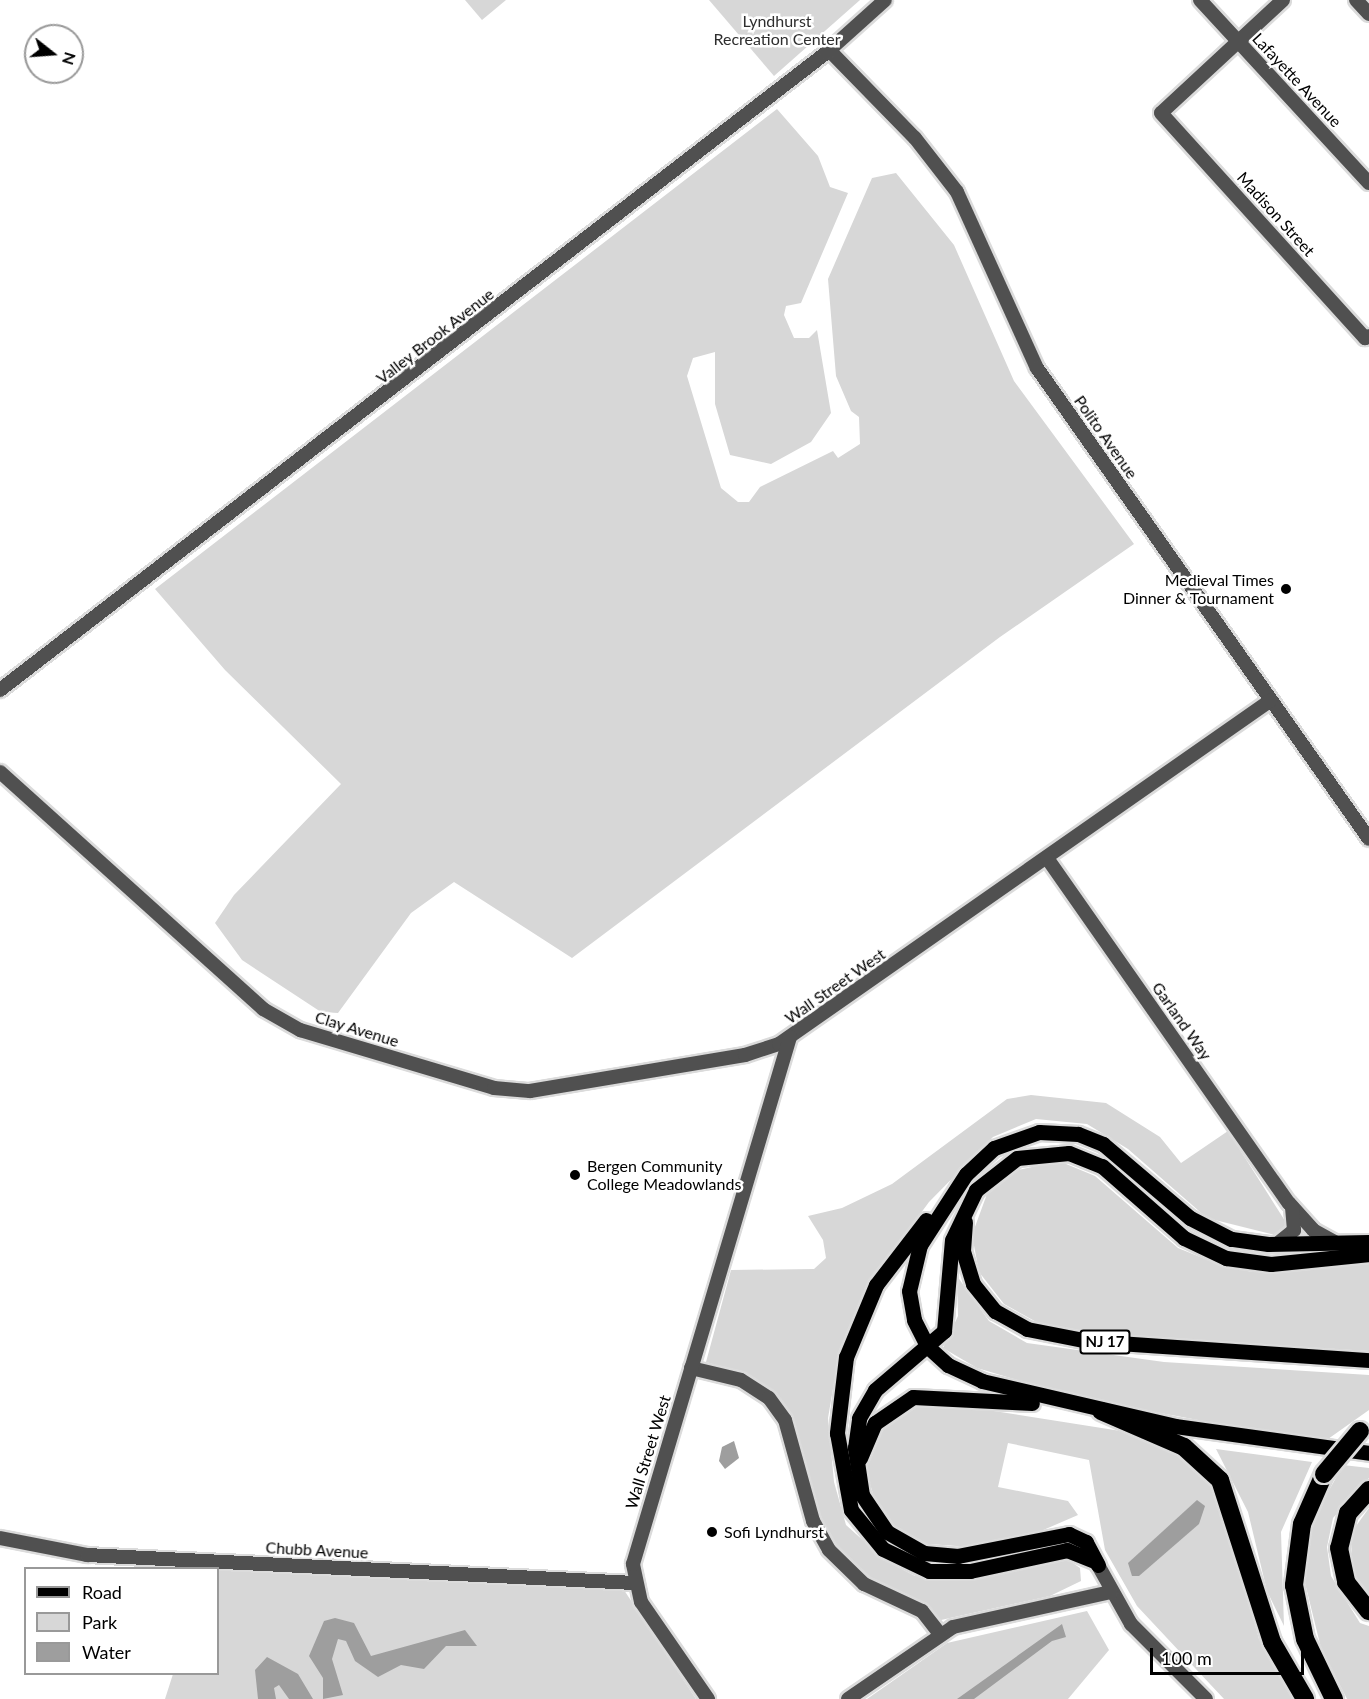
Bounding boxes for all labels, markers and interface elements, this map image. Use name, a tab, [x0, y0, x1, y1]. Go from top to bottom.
park label: Lyndhurst Recreation Center	[713, 11, 841, 49]
north arrow	[24, 24, 84, 84]
street label: Lafayette Avenue	[1248, 29, 1346, 131]
text: N	[59, 50, 81, 67]
street label: Madison Street	[1233, 168, 1319, 260]
street label: Valley Brook Avenue	[372, 284, 498, 388]
street label: Polito Avenue	[1070, 391, 1142, 483]
place label: Medieval Times Dinner & Tournament	[1122, 570, 1274, 608]
marker: Medieval Times Dinner & Tournament	[1279, 582, 1293, 596]
street label: Wall Street West	[781, 944, 889, 1028]
street label: Garland Way	[1148, 978, 1216, 1064]
street label: Clay Avenue	[312, 1007, 402, 1051]
place label: Bergen Community College Meadowlands	[587, 1156, 741, 1194]
marker: Bergen Community College Meadowlands	[568, 1168, 582, 1182]
road number: NJ 17	[1078, 1330, 1132, 1354]
street label: Wall Street West	[622, 1393, 674, 1511]
place label: Sofi Lyndhurst	[724, 1522, 824, 1542]
marker: Sofi Lyndhurst	[705, 1525, 719, 1539]
street label: Chubb Avenue	[265, 1538, 369, 1562]
legend	[24, 1567, 219, 1675]
text: Road	[82, 1581, 122, 1603]
text: Park	[82, 1611, 117, 1633]
scale bar	[1153, 1636, 1308, 1674]
text: Water	[82, 1641, 131, 1663]
text: 100 m	[1161, 1647, 1212, 1669]

